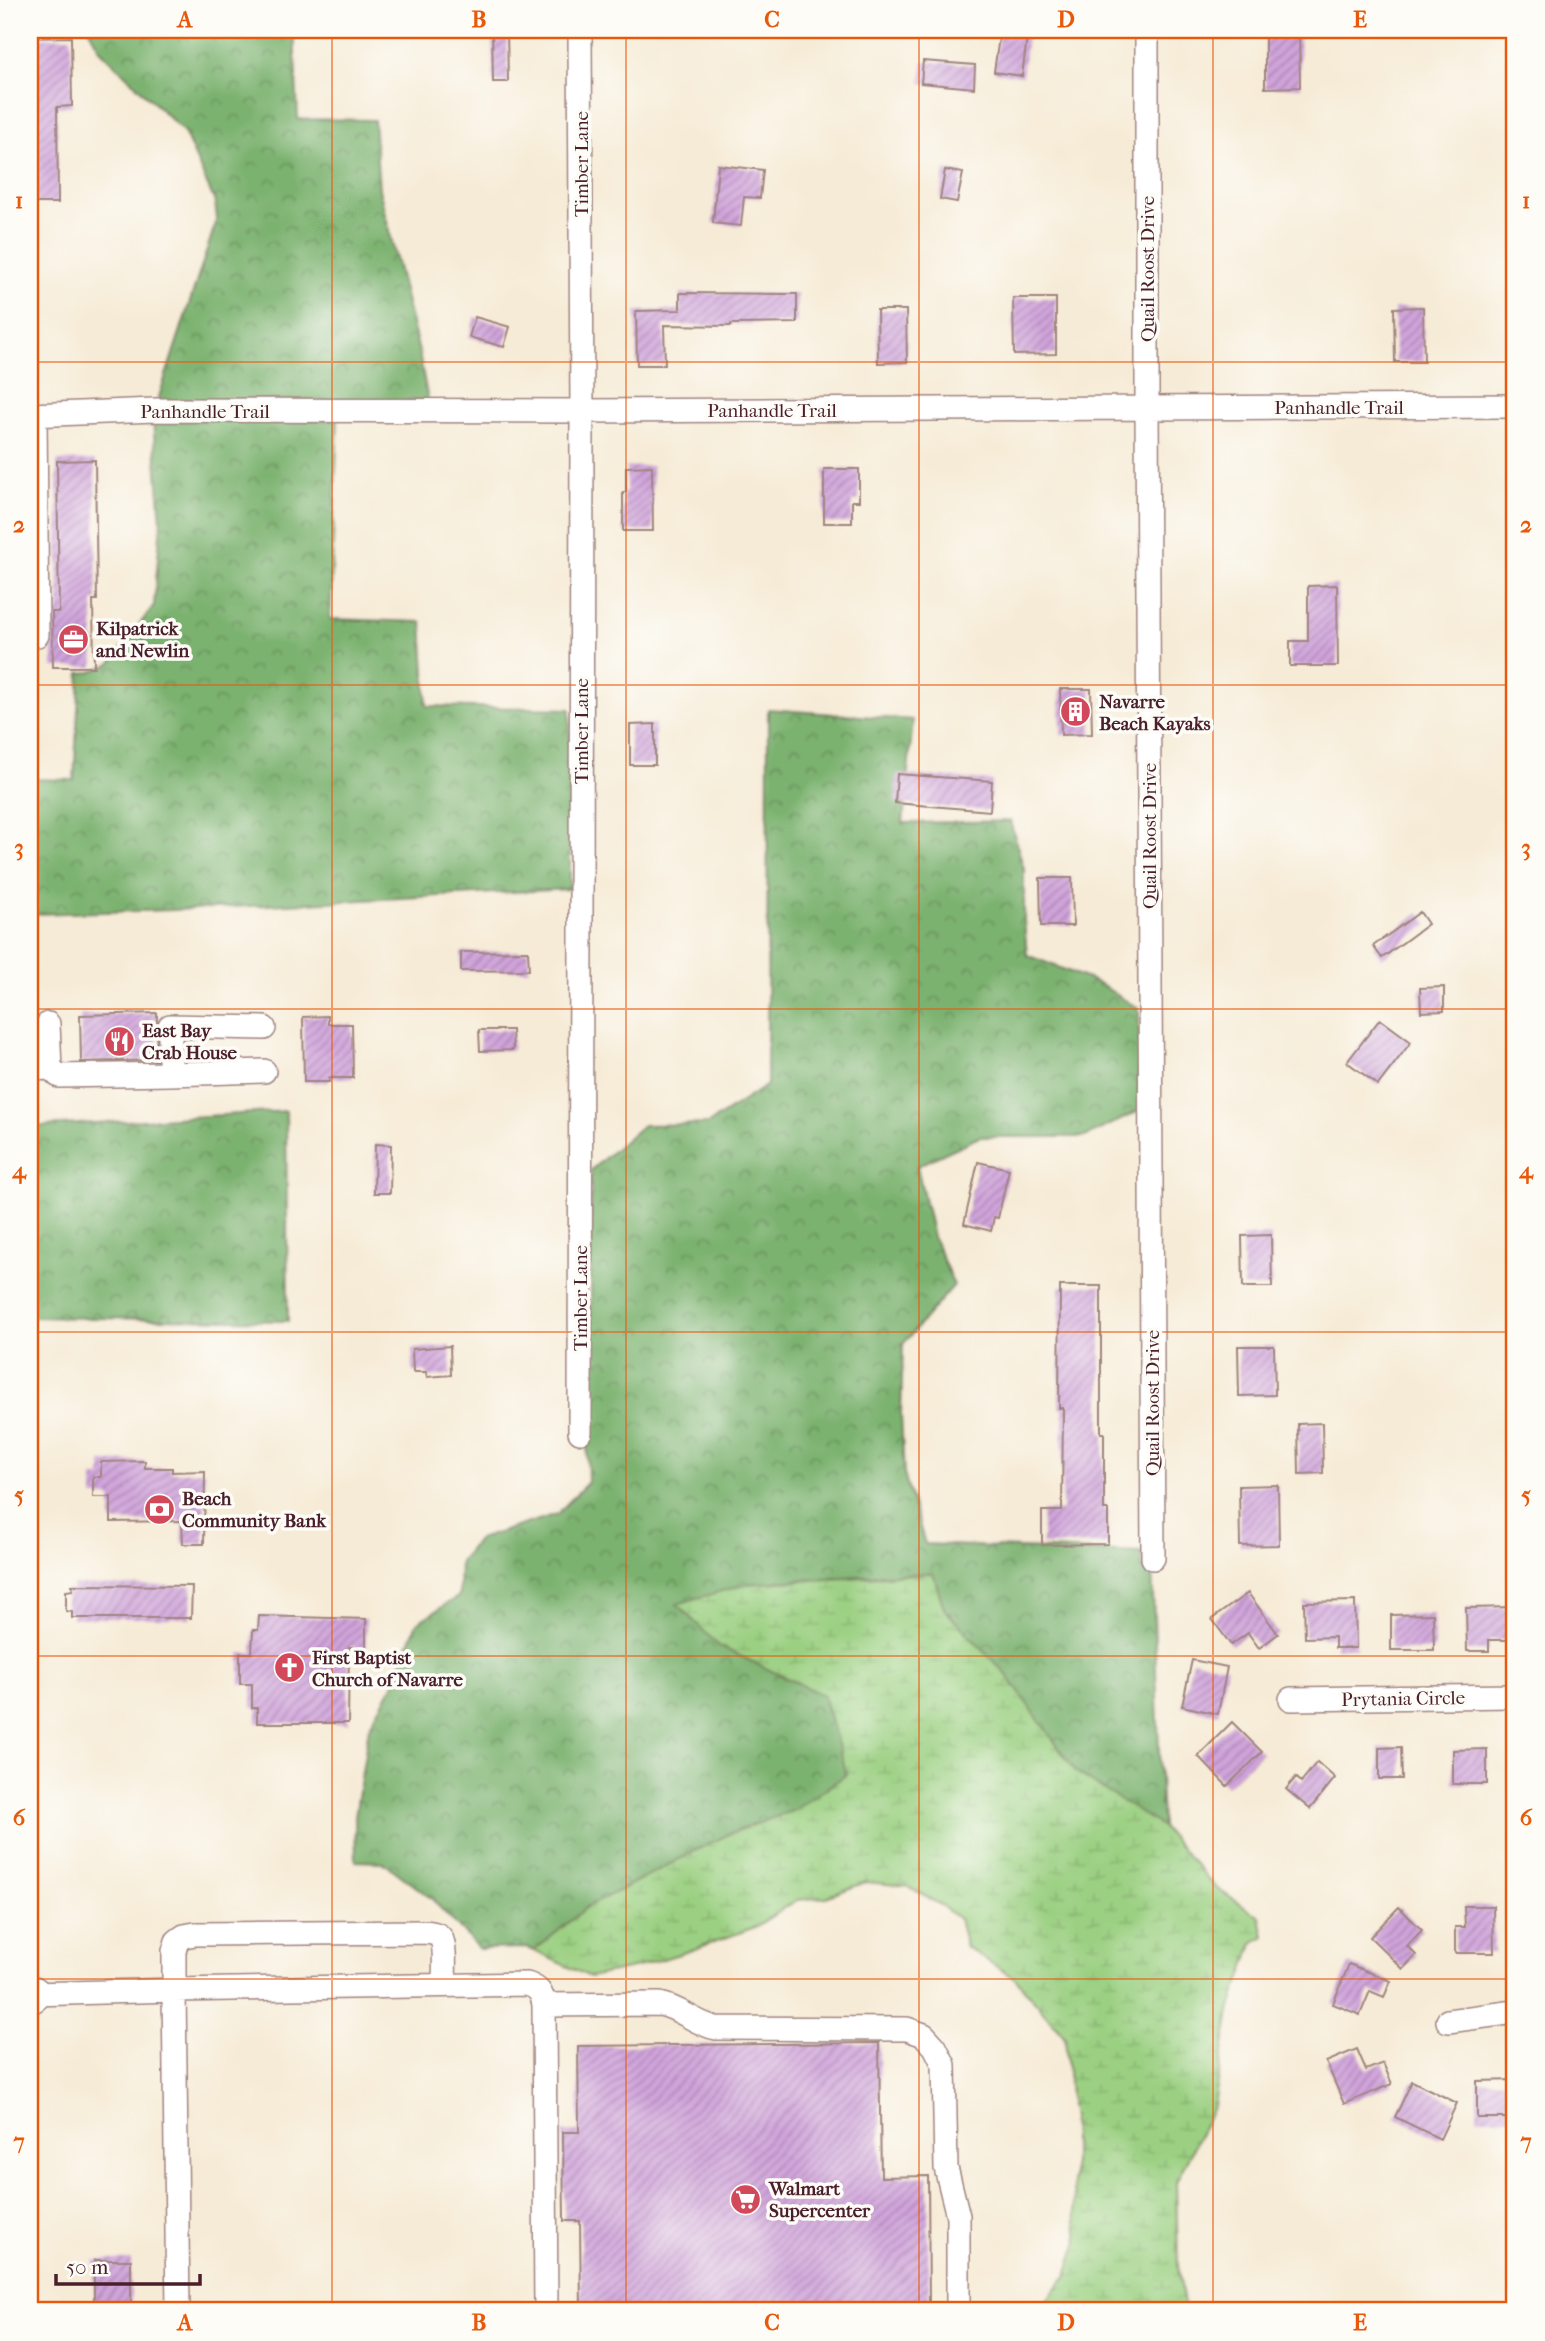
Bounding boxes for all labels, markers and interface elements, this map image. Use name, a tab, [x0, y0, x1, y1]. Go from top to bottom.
text: A	[176, 6, 194, 33]
text: B	[472, 6, 487, 33]
text: C	[764, 6, 780, 33]
text: D	[1057, 6, 1075, 33]
text: E	[1353, 6, 1367, 33]
street label: Timber Lane	[571, 111, 593, 217]
text: 1	[15, 187, 23, 214]
text: 1	[1522, 187, 1530, 214]
street label: Quail Roost Drive	[1137, 196, 1159, 342]
street label: Panhandle Trail	[1274, 397, 1404, 419]
street label: Panhandle Trail	[707, 400, 837, 422]
street label: Panhandle Trail	[140, 401, 270, 423]
text: 2	[13, 511, 25, 538]
text: 2	[1520, 511, 1532, 538]
place label: Kilpatrick and Newlin	[96, 618, 190, 662]
office icon: Kilpatrick and Newlin	[56, 622, 90, 656]
street label: Timber Lane	[571, 678, 593, 784]
place label: Navarre Beach Kayaks	[1099, 691, 1211, 735]
building icon: Navarre Beach Kayaks	[1059, 695, 1093, 729]
street label: Quail Roost Drive	[1139, 763, 1161, 909]
text: 3	[14, 834, 24, 861]
text: 3	[1521, 834, 1531, 861]
place label: East Bay Crab House	[142, 1020, 238, 1064]
restaurant icon: East Bay Crab House	[102, 1024, 136, 1058]
text: 4	[11, 1157, 27, 1184]
text: 4	[1518, 1157, 1534, 1184]
street label: Timber Lane	[570, 1245, 592, 1351]
street label: Quail Roost Drive	[1142, 1330, 1164, 1476]
text: 5	[14, 1481, 24, 1508]
text: 5	[1521, 1481, 1531, 1508]
place label: Beach Community Bank	[182, 1488, 327, 1532]
bank icon: Beach Community Bank	[142, 1492, 176, 1526]
place label: First Baptist Church of Navarre	[311, 1647, 463, 1691]
church icon: First Baptist Church of Navarre	[272, 1651, 306, 1685]
street label: Prytania Circle	[1341, 1687, 1465, 1711]
text: 6	[13, 1804, 26, 1831]
text: 6	[1520, 1804, 1533, 1831]
text: 7	[12, 2128, 25, 2155]
text: 7	[1519, 2128, 1532, 2155]
place label: Walmart Supercenter	[768, 2178, 871, 2222]
supermarket icon: Walmart Supercenter	[729, 2182, 763, 2216]
scale bar	[56, 2243, 200, 2287]
text: 50 m	[66, 2255, 109, 2279]
text: A	[176, 2309, 194, 2336]
text: B	[472, 2309, 487, 2336]
text: C	[764, 2309, 780, 2336]
text: D	[1057, 2309, 1075, 2336]
text: E	[1353, 2309, 1367, 2336]

